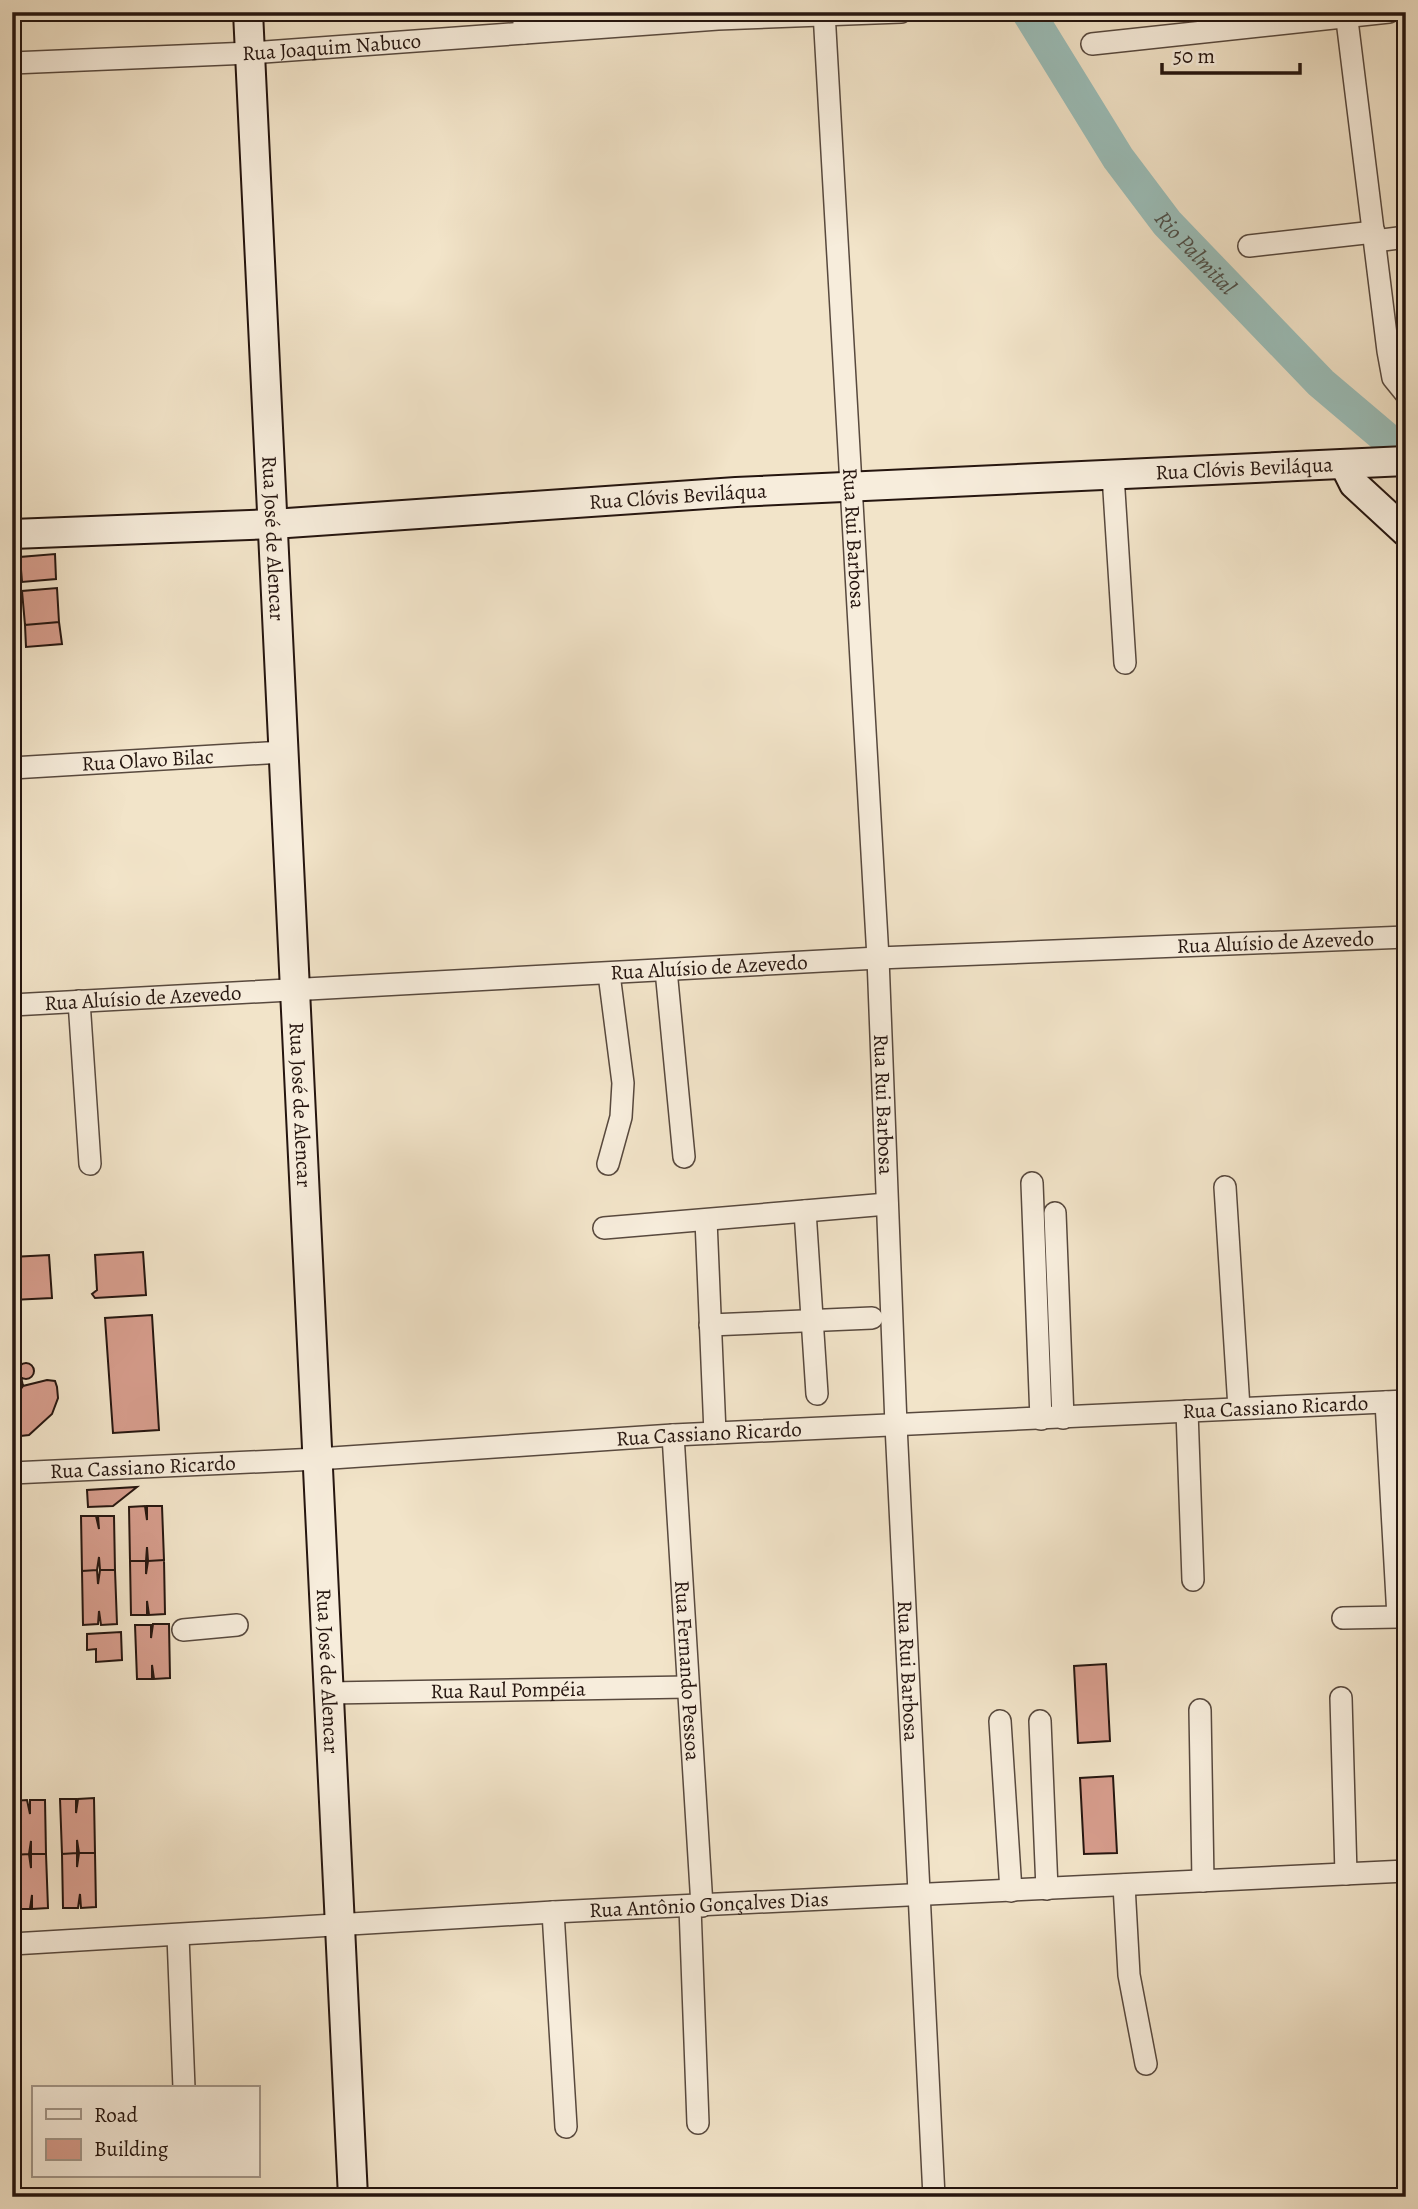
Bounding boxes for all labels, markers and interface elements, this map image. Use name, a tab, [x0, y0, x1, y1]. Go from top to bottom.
street label: Rua Joaquim Nabuco	[242, 27, 422, 67]
scale bar	[1162, 32, 1301, 76]
text: 50 m	[1173, 42, 1215, 70]
water label: Rio Palmital	[1147, 205, 1243, 302]
street label: Rua Clóvis Beviláqua	[1155, 450, 1334, 487]
street label: Rua José de Alencar	[255, 455, 291, 622]
street label: Rua Rui Barbosa	[836, 467, 872, 610]
street label: Rua Clóvis Beviláqua	[588, 477, 767, 516]
street label: Rua Olavo Bilac	[81, 742, 215, 778]
street label: Rua Aluísio de Azevedo	[1176, 924, 1375, 960]
street label: Rua Aluísio de Azevedo	[610, 948, 808, 986]
street label: Rua Aluísio de Azevedo	[44, 979, 242, 1017]
street label: Rua José de Alencar	[283, 1021, 318, 1188]
street label: Rua Rui Barbosa	[867, 1033, 900, 1176]
street label: Rua Cassiano Ricardo	[1182, 1389, 1369, 1425]
street label: Rua Cassiano Ricardo	[615, 1415, 802, 1453]
street label: Rua Cassiano Ricardo	[49, 1449, 236, 1485]
street label: Rua Fernando Pessoa	[668, 1579, 707, 1762]
street label: Rua José de Alencar	[310, 1588, 346, 1754]
street label: Rua Rui Barbosa	[891, 1600, 926, 1742]
street label: Rua Raul Pompéia	[430, 1675, 586, 1705]
street label: Rua Antônio Gonçalves Dias	[589, 1885, 829, 1924]
legend	[32, 2086, 259, 2178]
text: Road	[94, 2101, 138, 2129]
text: Building	[94, 2135, 169, 2163]

